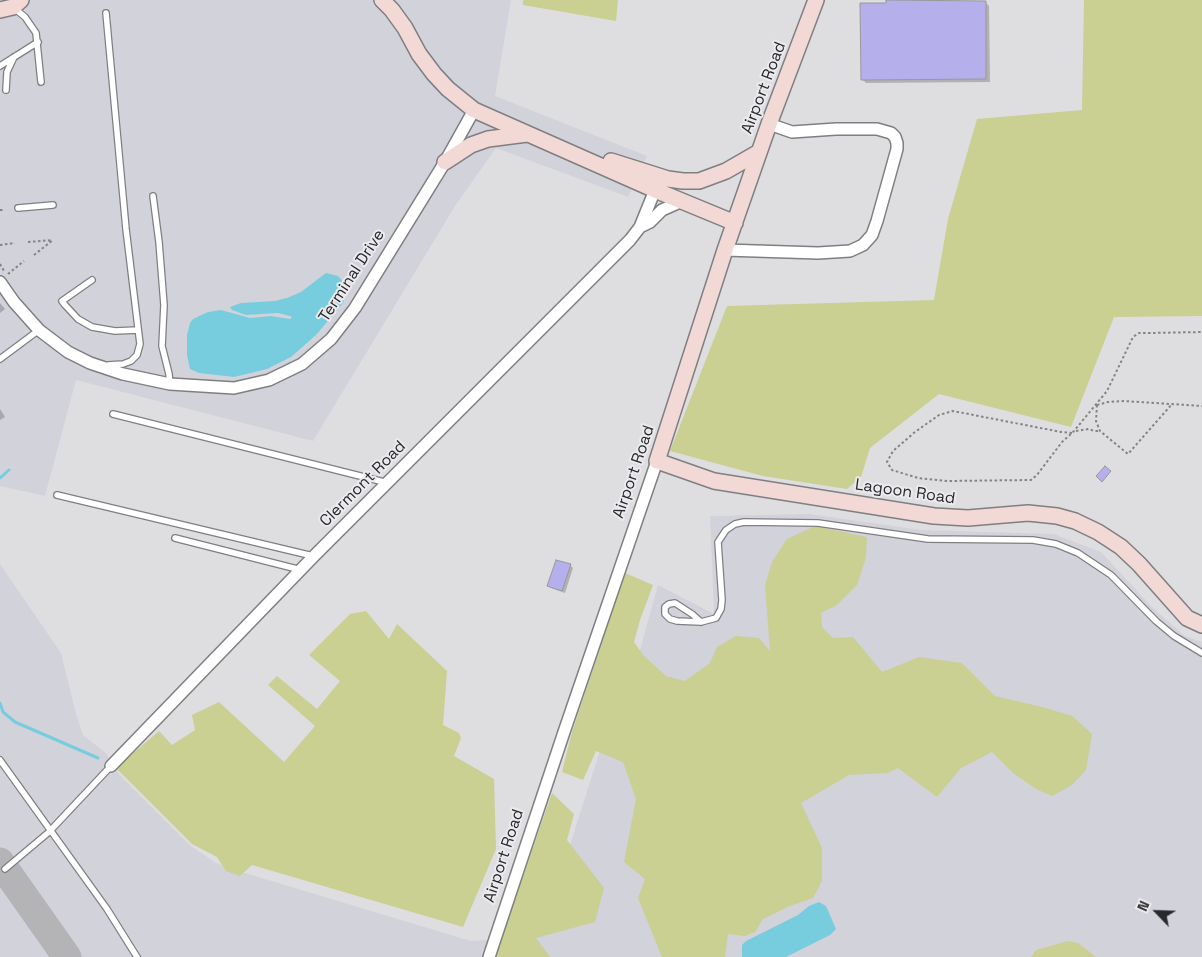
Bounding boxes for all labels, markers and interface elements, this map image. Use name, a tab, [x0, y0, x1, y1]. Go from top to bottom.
street label: Airport Road	[738, 39, 790, 137]
street label: Terminal Drive	[315, 226, 389, 326]
street label: Airport Road	[609, 423, 659, 521]
street label: Clermont Road	[316, 437, 410, 531]
street label: Lagoon Road	[854, 475, 956, 509]
street label: Airport Road	[480, 807, 528, 905]
north arrow	[1132, 887, 1182, 937]
text: N	[1133, 898, 1153, 914]

